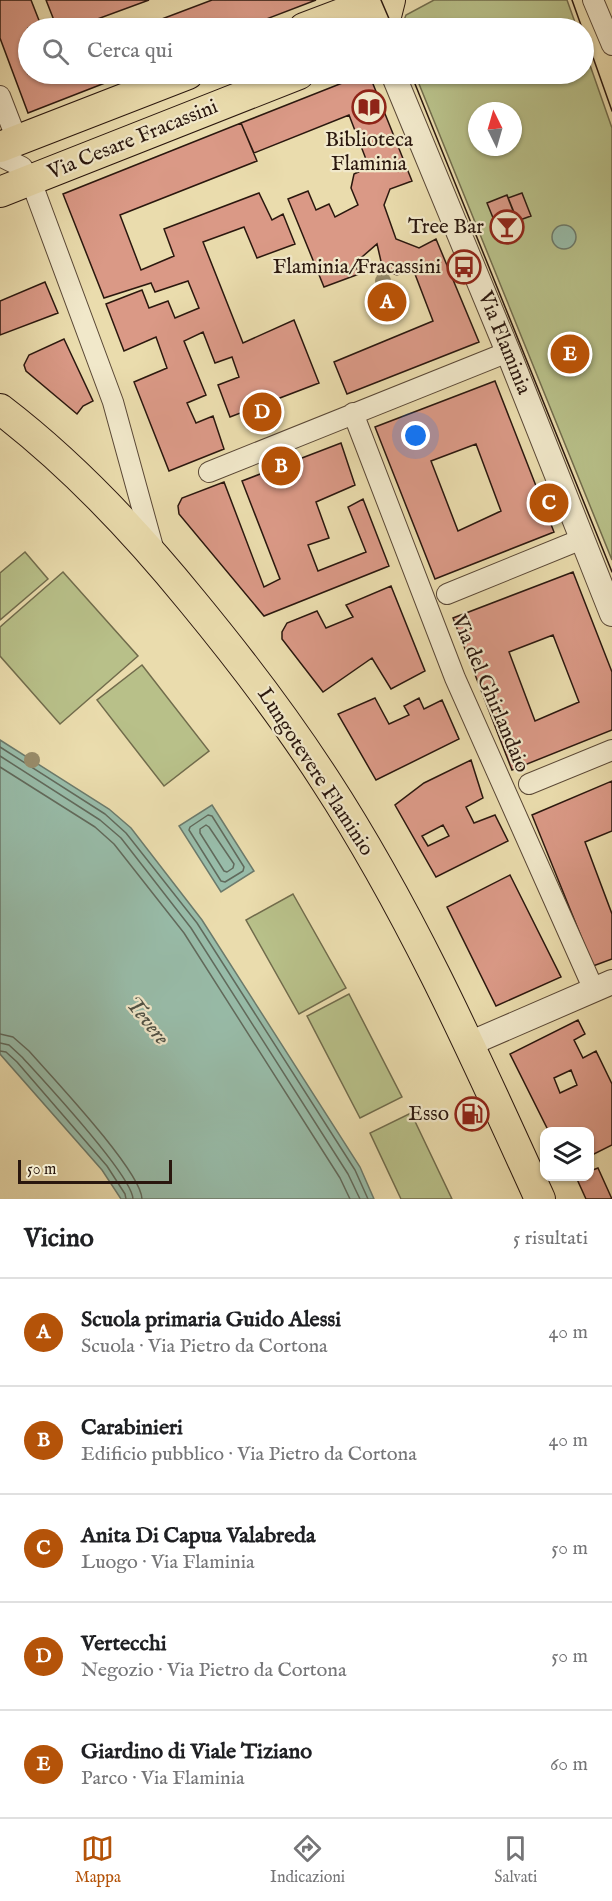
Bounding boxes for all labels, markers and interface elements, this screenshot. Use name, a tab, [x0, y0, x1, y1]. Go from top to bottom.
search box	[18, 18, 594, 84]
icon: search	[39, 35, 72, 68]
text: Cerca qui	[87, 37, 173, 65]
library icon: Biblioteca Flaminia	[351, 89, 387, 125]
street label: Via Cesare Fracassini	[43, 94, 222, 187]
north arrow	[468, 102, 522, 156]
place label: Biblioteca Flaminia	[325, 127, 414, 178]
bar icon: Tree Bar	[489, 209, 525, 245]
place label: Tree Bar	[408, 214, 484, 241]
bus stop icon: Flaminia/Fracassini	[446, 249, 482, 285]
place label: Flaminia/Fracassini	[273, 254, 441, 281]
pin: A	[368, 280, 406, 324]
street label: Via Flaminia	[471, 287, 537, 399]
pin: E	[550, 332, 590, 376]
pin: D	[242, 390, 282, 434]
your location	[401, 421, 430, 450]
pin: B	[262, 444, 300, 488]
pin: C	[530, 480, 568, 526]
street label: Via del Ghirlandaio	[444, 610, 535, 777]
street label: Lungotevere Flaminio	[250, 683, 380, 861]
water label: Tevere	[119, 991, 176, 1052]
fuel station icon: Esso	[454, 1096, 490, 1132]
place label: Esso	[408, 1101, 449, 1128]
map controls	[540, 1127, 594, 1181]
button: layers	[540, 1127, 594, 1181]
scale bar	[18, 1157, 172, 1184]
text: 50 m	[27, 1160, 56, 1180]
text: Vicino	[24, 1222, 94, 1255]
text: 5 risultati	[513, 1226, 588, 1251]
text: Scuola primaria Guido Alessi	[81, 1306, 341, 1334]
text: A	[37, 1320, 50, 1345]
text: 40 m	[549, 1320, 588, 1345]
text: Scuola · Via Pietro da Cortona	[81, 1334, 328, 1359]
text: Carabinieri	[81, 1414, 183, 1442]
text: B	[37, 1428, 50, 1453]
text: 40 m	[549, 1428, 588, 1453]
text: Edificio pubblico · Via Pietro da Cortona	[81, 1442, 417, 1467]
text: Anita Di Capua Valabreda	[81, 1522, 316, 1550]
text: C	[36, 1536, 51, 1561]
text: 50 m	[551, 1536, 588, 1561]
text: Luogo · Via Flaminia	[81, 1550, 255, 1575]
text: Vertecchi	[81, 1630, 167, 1658]
text: D	[35, 1644, 52, 1669]
text: 50 m	[551, 1644, 588, 1669]
text: Negozio · Via Pietro da Cortona	[81, 1658, 347, 1683]
text: Giardino di Viale Tiziano	[81, 1738, 312, 1766]
text: E	[37, 1752, 50, 1777]
text: 60 m	[550, 1752, 588, 1777]
text: Parco · Via Flaminia	[81, 1766, 245, 1791]
tab: Mappa	[75, 1832, 121, 1888]
tab: Indicazioni	[270, 1832, 345, 1888]
tab: Salvati	[494, 1832, 537, 1888]

